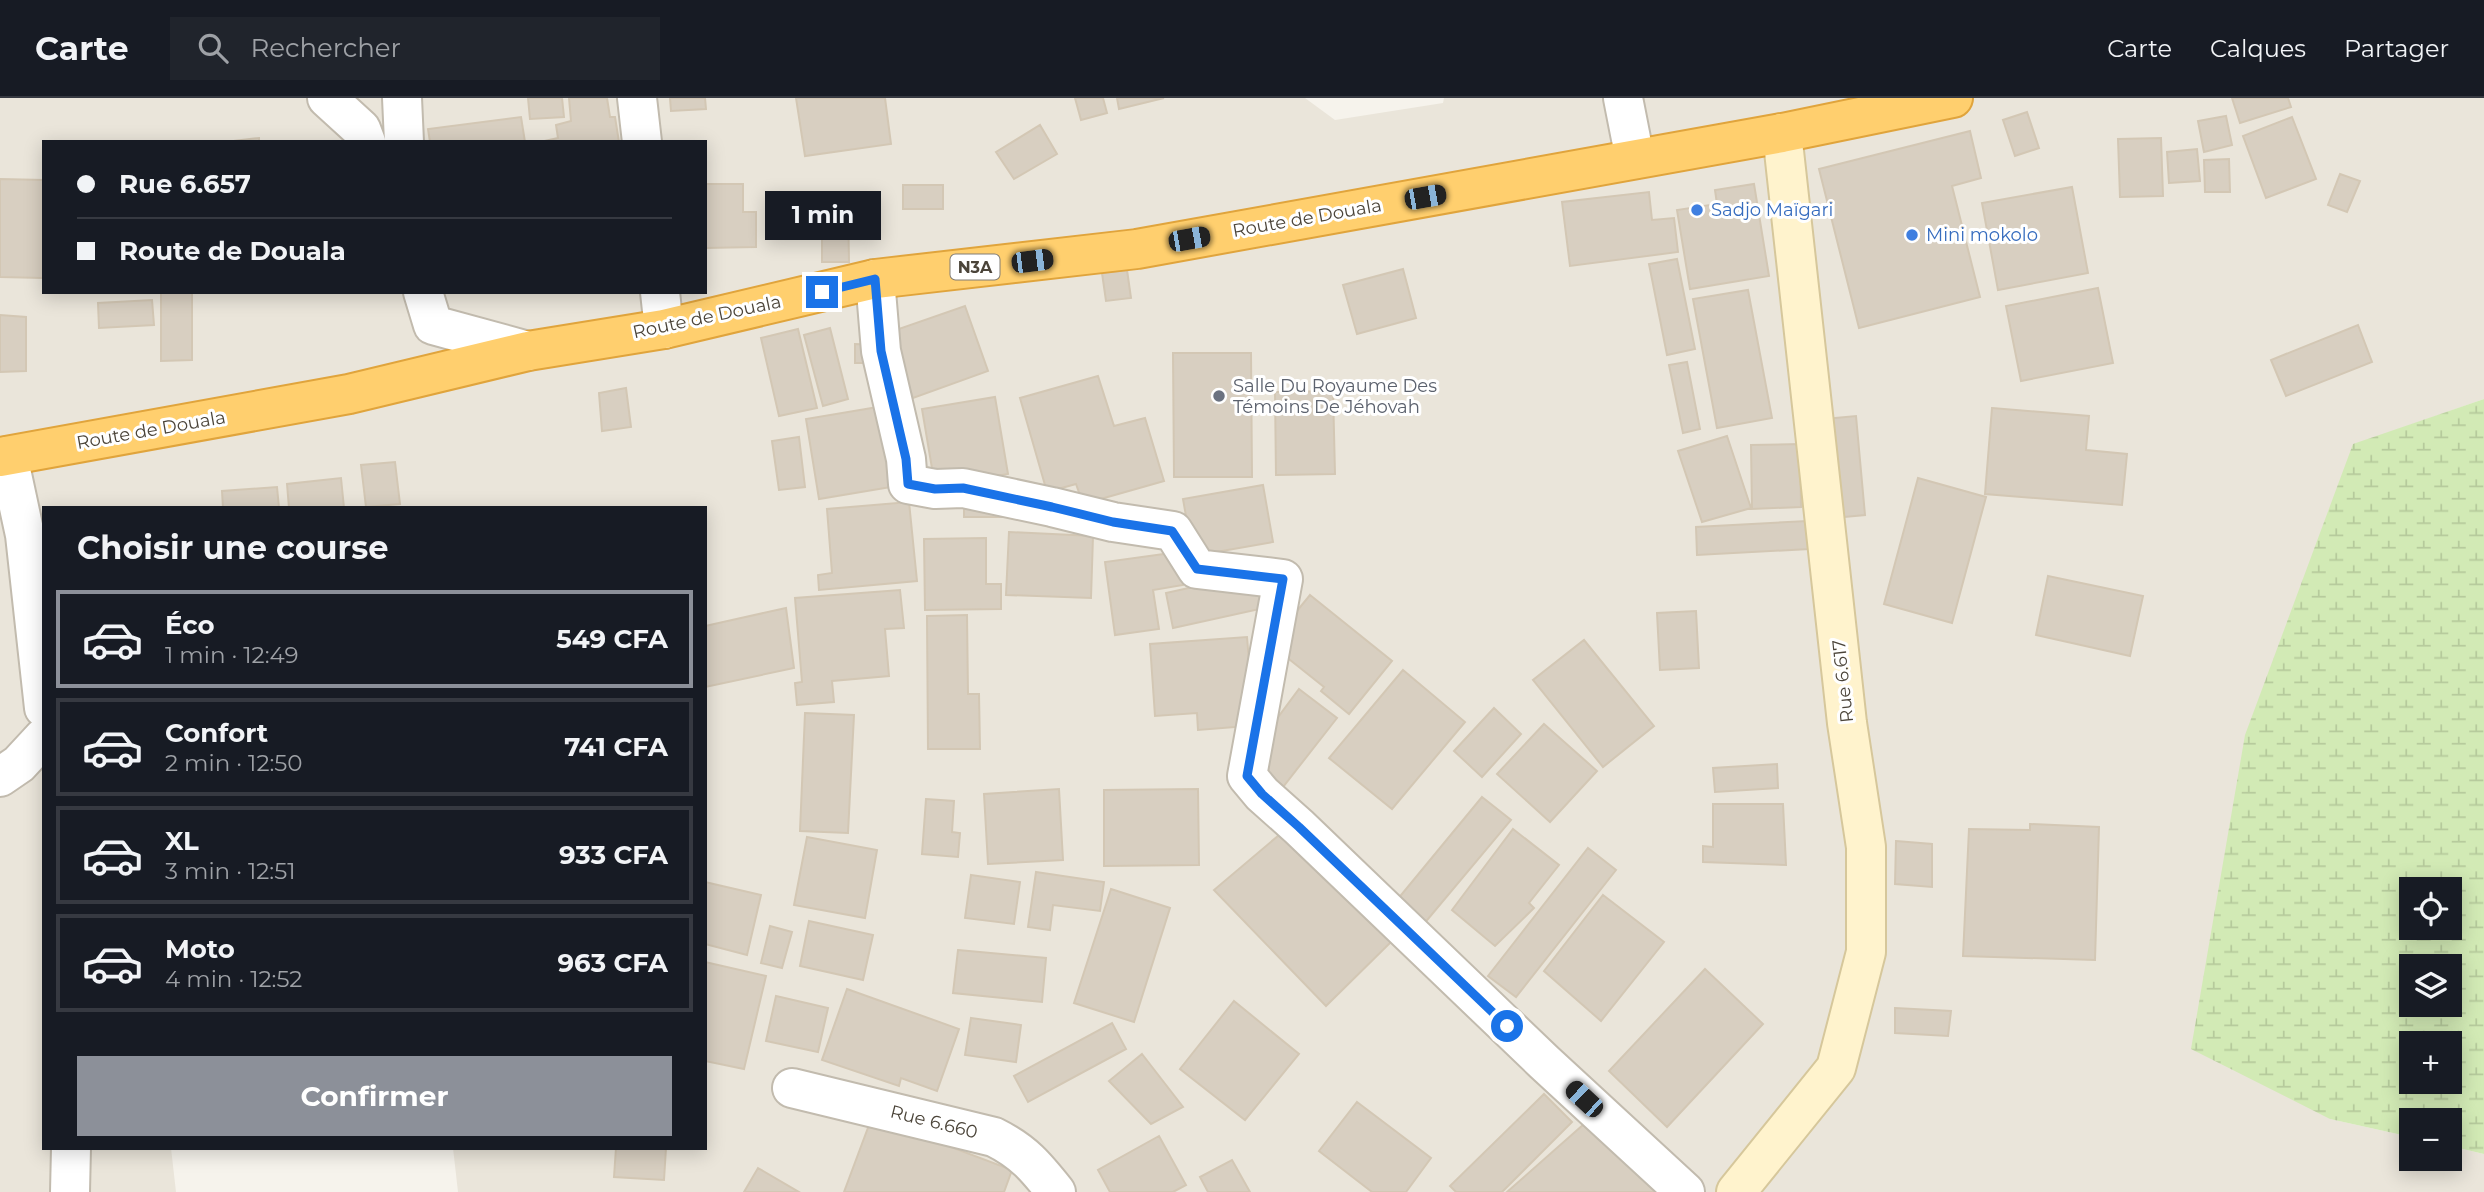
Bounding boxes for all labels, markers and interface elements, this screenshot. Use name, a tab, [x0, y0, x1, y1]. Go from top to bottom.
search box	[170, 17, 660, 80]
text: Carte	[35, 28, 128, 68]
icon: search	[194, 29, 232, 67]
text: Rechercher	[250, 32, 401, 64]
text: Carte	[2107, 34, 2172, 63]
text: Calques	[2210, 34, 2306, 63]
text: Partager	[2344, 34, 2449, 63]
text: Rue 6.657	[119, 168, 251, 200]
car	[1403, 183, 1448, 211]
callout: 1 min	[764, 190, 880, 240]
street label: Route de Douala	[1231, 194, 1383, 242]
place label: Sadjo Maïgari	[1711, 199, 1833, 221]
text: 1 min	[792, 201, 854, 229]
marker: Sadjo Maïgari	[1689, 202, 1705, 218]
place label: Mini mokolo	[1926, 224, 2038, 246]
car	[1167, 225, 1212, 253]
marker: Mini mokolo	[1904, 227, 1920, 243]
text: Route de Douala	[119, 235, 346, 267]
car	[1010, 248, 1055, 274]
road number: N3A	[950, 254, 1000, 280]
route end	[806, 276, 838, 308]
street label: Route de Douala	[631, 291, 783, 343]
place label: Salle Du Royaume Des Témoins De Jéhovah	[1233, 375, 1437, 418]
marker: Salle Du Royaume Des Témoins De Jéhovah	[1211, 388, 1227, 404]
street label: Route de Douala	[75, 406, 227, 454]
text: Choisir une course	[77, 528, 389, 567]
icon: car	[81, 608, 144, 671]
text: Éco	[165, 609, 215, 641]
text: 549 CFA	[556, 623, 668, 655]
street label: Rue 6.617	[1828, 638, 1858, 724]
text: 1 min · 12:49	[165, 641, 299, 669]
icon: car	[81, 716, 144, 779]
text: Confort	[165, 717, 268, 749]
text: 741 CFA	[564, 731, 668, 763]
text: 2 min · 12:50	[165, 749, 303, 777]
icon: car	[81, 824, 144, 887]
text: XL	[165, 825, 199, 857]
text: 933 CFA	[559, 839, 668, 871]
text: 3 min · 12:51	[165, 857, 296, 885]
map controls	[2399, 877, 2462, 1171]
button: locate	[2399, 877, 2462, 940]
icon: car	[81, 932, 144, 995]
text: Moto	[165, 933, 235, 965]
text: 963 CFA	[558, 947, 668, 979]
button: layers	[2399, 954, 2462, 1017]
text: 4 min · 12:52	[165, 965, 302, 993]
route start	[1491, 1010, 1523, 1042]
button: +	[2399, 1031, 2462, 1094]
button: Confirmer	[77, 1056, 672, 1136]
car	[1562, 1077, 1607, 1121]
street label: Rue 6.660	[888, 1101, 980, 1143]
button: −	[2399, 1108, 2462, 1171]

